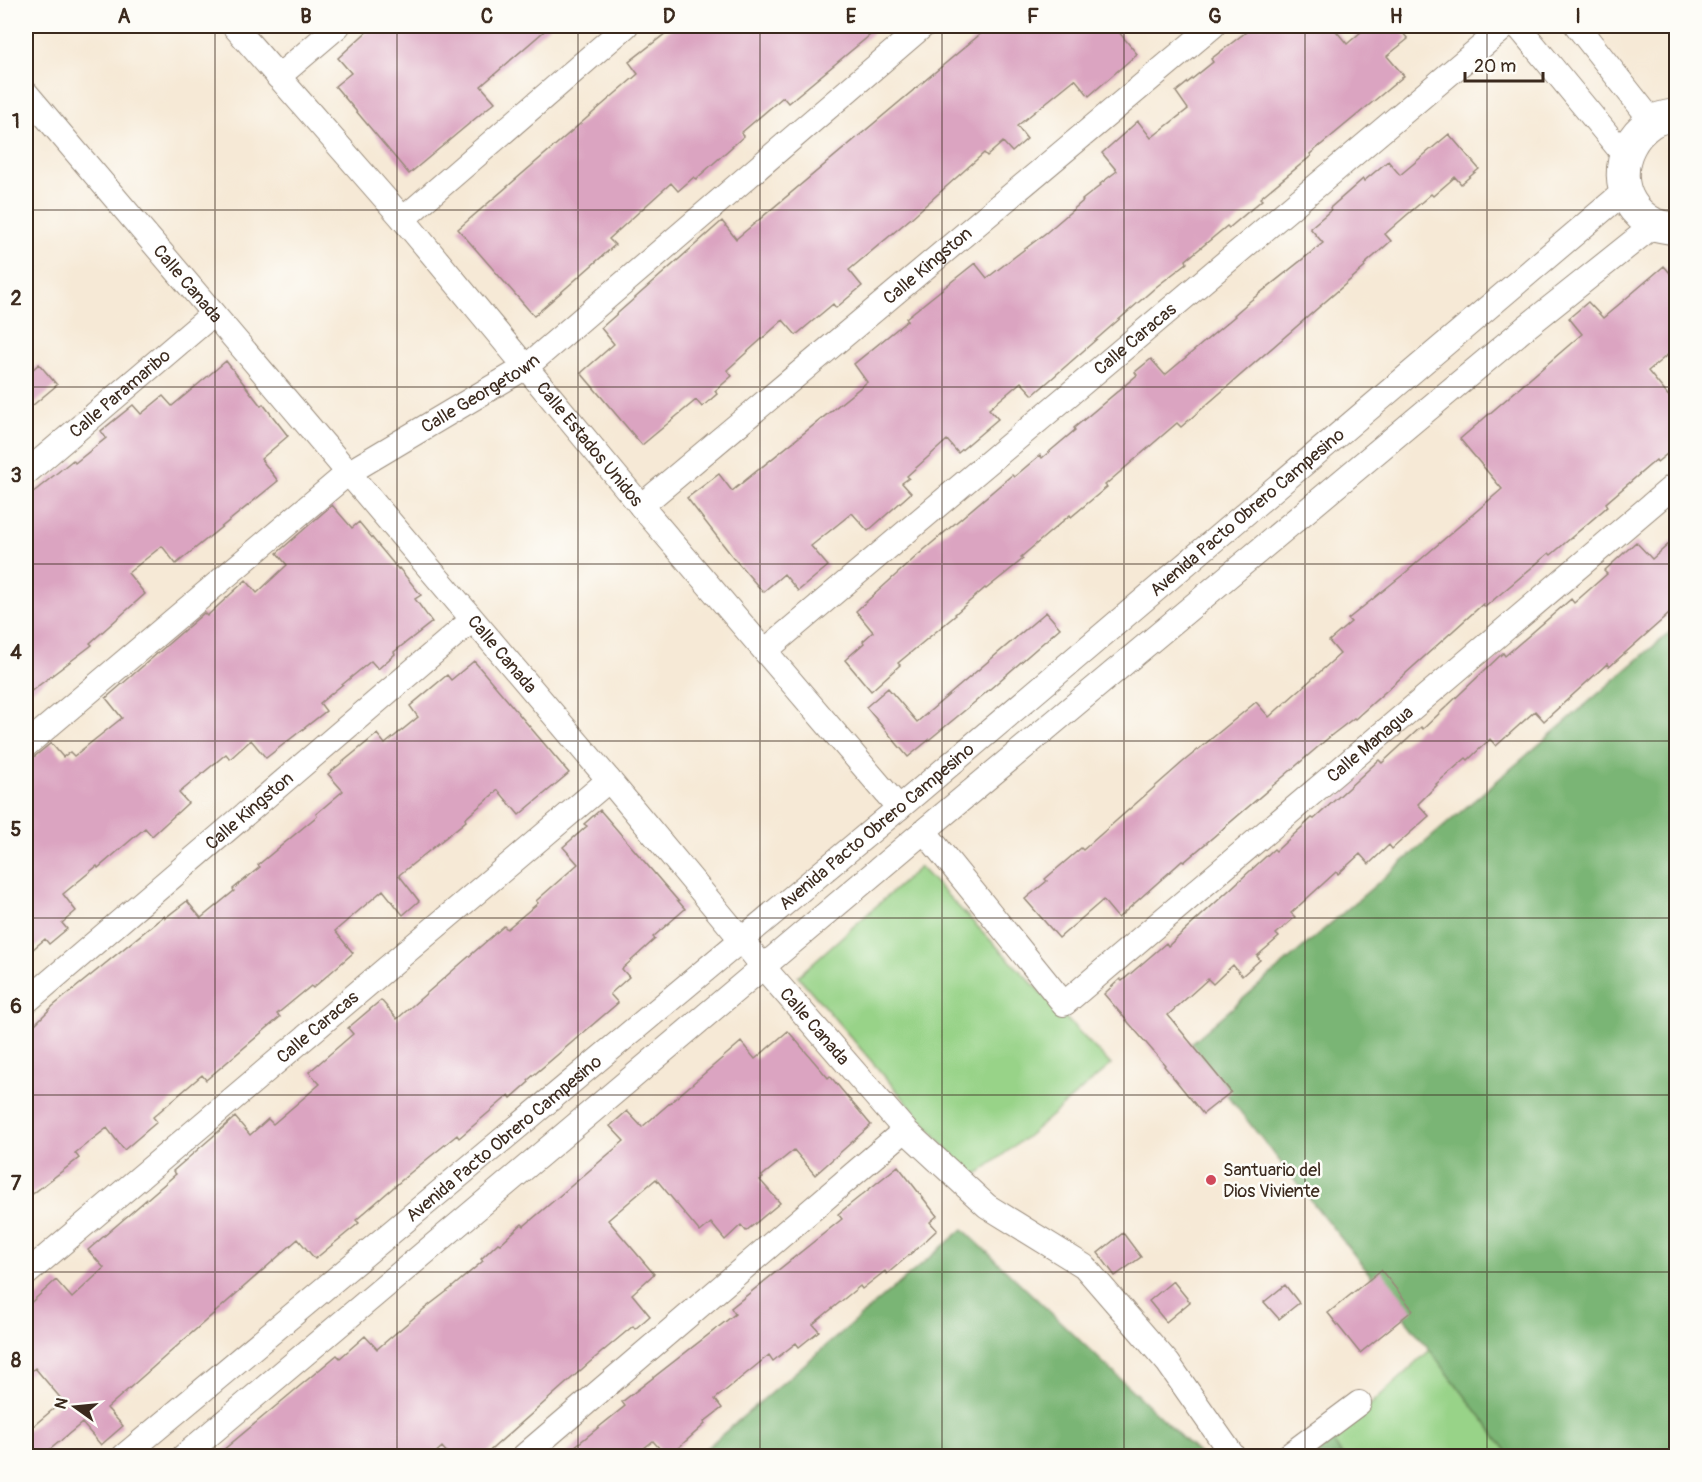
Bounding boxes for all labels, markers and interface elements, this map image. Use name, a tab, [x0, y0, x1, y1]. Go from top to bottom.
text: A	[118, 4, 131, 29]
text: B	[300, 4, 312, 29]
text: C	[481, 4, 493, 29]
text: D	[663, 4, 676, 29]
text: E	[846, 4, 857, 29]
text: F	[1027, 4, 1039, 29]
text: G	[1208, 4, 1222, 29]
text: H	[1390, 4, 1403, 29]
text: I	[1575, 4, 1581, 29]
scale bar	[1465, 45, 1543, 83]
text: 20 m	[1474, 55, 1516, 78]
text: 1	[12, 109, 20, 134]
street label: Calle Kingston	[879, 222, 977, 310]
street label: Calle Canada	[148, 240, 227, 328]
text: 2	[10, 286, 22, 311]
street label: Calle Caracas	[1089, 298, 1181, 381]
street label: Calle Paramaribo	[65, 344, 176, 443]
street label: Calle Georgetown	[417, 349, 545, 439]
street label: Calle Estados Unidos	[531, 377, 648, 512]
street label: Avenida Pacto Obrero Campesino	[1145, 423, 1350, 602]
text: 3	[10, 463, 22, 488]
street label: Calle Canada	[462, 611, 542, 698]
text: 4	[10, 640, 22, 665]
street label: Calle Managua	[1322, 701, 1418, 788]
street label: Avenida Pacto Obrero Campesino	[774, 738, 979, 916]
street label: Calle Kingston	[201, 767, 299, 855]
text: 5	[11, 817, 22, 842]
street label: Calle Canada	[774, 983, 854, 1070]
street label: Calle Caracas	[272, 986, 364, 1069]
text: 6	[10, 994, 22, 1019]
street label: Avenida Pacto Obrero Campesino	[401, 1050, 607, 1227]
place label: Santuario del Dios Viviente	[1223, 1159, 1321, 1203]
text: 7	[11, 1171, 22, 1196]
marker: Santuario del Dios Viviente	[1204, 1173, 1218, 1187]
text: 8	[11, 1348, 21, 1373]
north arrow	[45, 1377, 105, 1437]
text: N	[50, 1395, 73, 1411]

